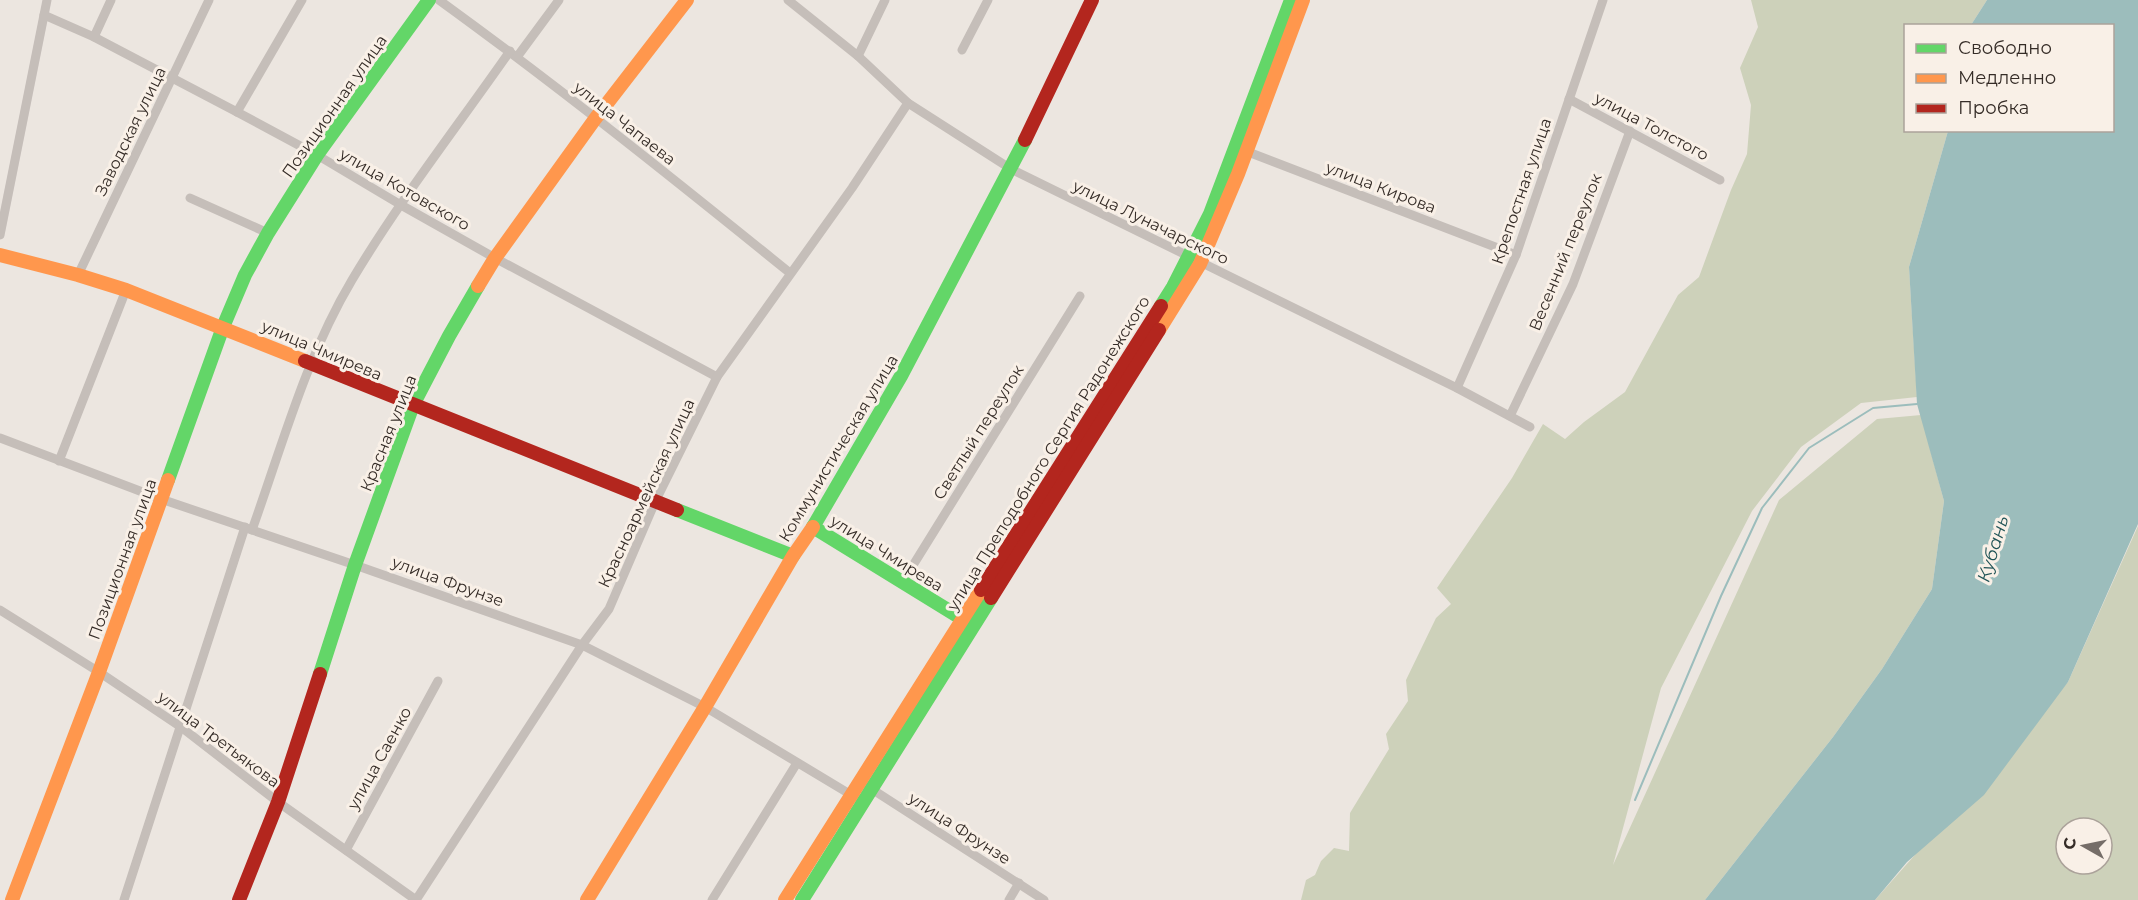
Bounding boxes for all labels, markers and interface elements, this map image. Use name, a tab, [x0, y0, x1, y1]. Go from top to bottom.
legend	[1904, 24, 2114, 132]
street label: Позиционная улица	[278, 31, 391, 181]
text: Свободно	[1958, 37, 2052, 59]
street label: Заводская улица	[91, 64, 170, 199]
text: Медленно	[1958, 67, 2056, 89]
street label: улица Чапаева	[569, 77, 679, 169]
street label: улица Толстого	[1591, 88, 1712, 165]
text: Пробка	[1958, 97, 2029, 119]
street label: Крепостная улица	[1488, 116, 1555, 267]
street label: улица Котовского	[335, 144, 473, 235]
street label: улица Кирова	[1322, 157, 1439, 217]
street label: Весенний переулок	[1525, 170, 1606, 334]
street label: улица Луначарского	[1069, 176, 1232, 269]
street label: улица Преподобного Сергия Радонежского	[943, 292, 1154, 615]
street label: улица Чмирева	[258, 316, 385, 384]
street label: Коммунистическая улица	[775, 351, 902, 545]
street label: Светлый переулок	[929, 361, 1028, 503]
street label: Красная улица	[356, 372, 421, 494]
street label: Красноармейская улица	[594, 396, 699, 591]
street label: Позиционная улица	[85, 476, 160, 642]
street label: улица Чмирева	[826, 511, 947, 596]
water label: Кубань	[1972, 513, 2014, 585]
street label: улица Фрунзе	[388, 552, 506, 611]
street label: улица Третьякова	[153, 687, 283, 791]
street label: улица Саенко	[343, 703, 416, 814]
street label: улица Фрунзе	[904, 788, 1014, 868]
north arrow	[2054, 816, 2114, 876]
text: С	[2059, 836, 2080, 851]

